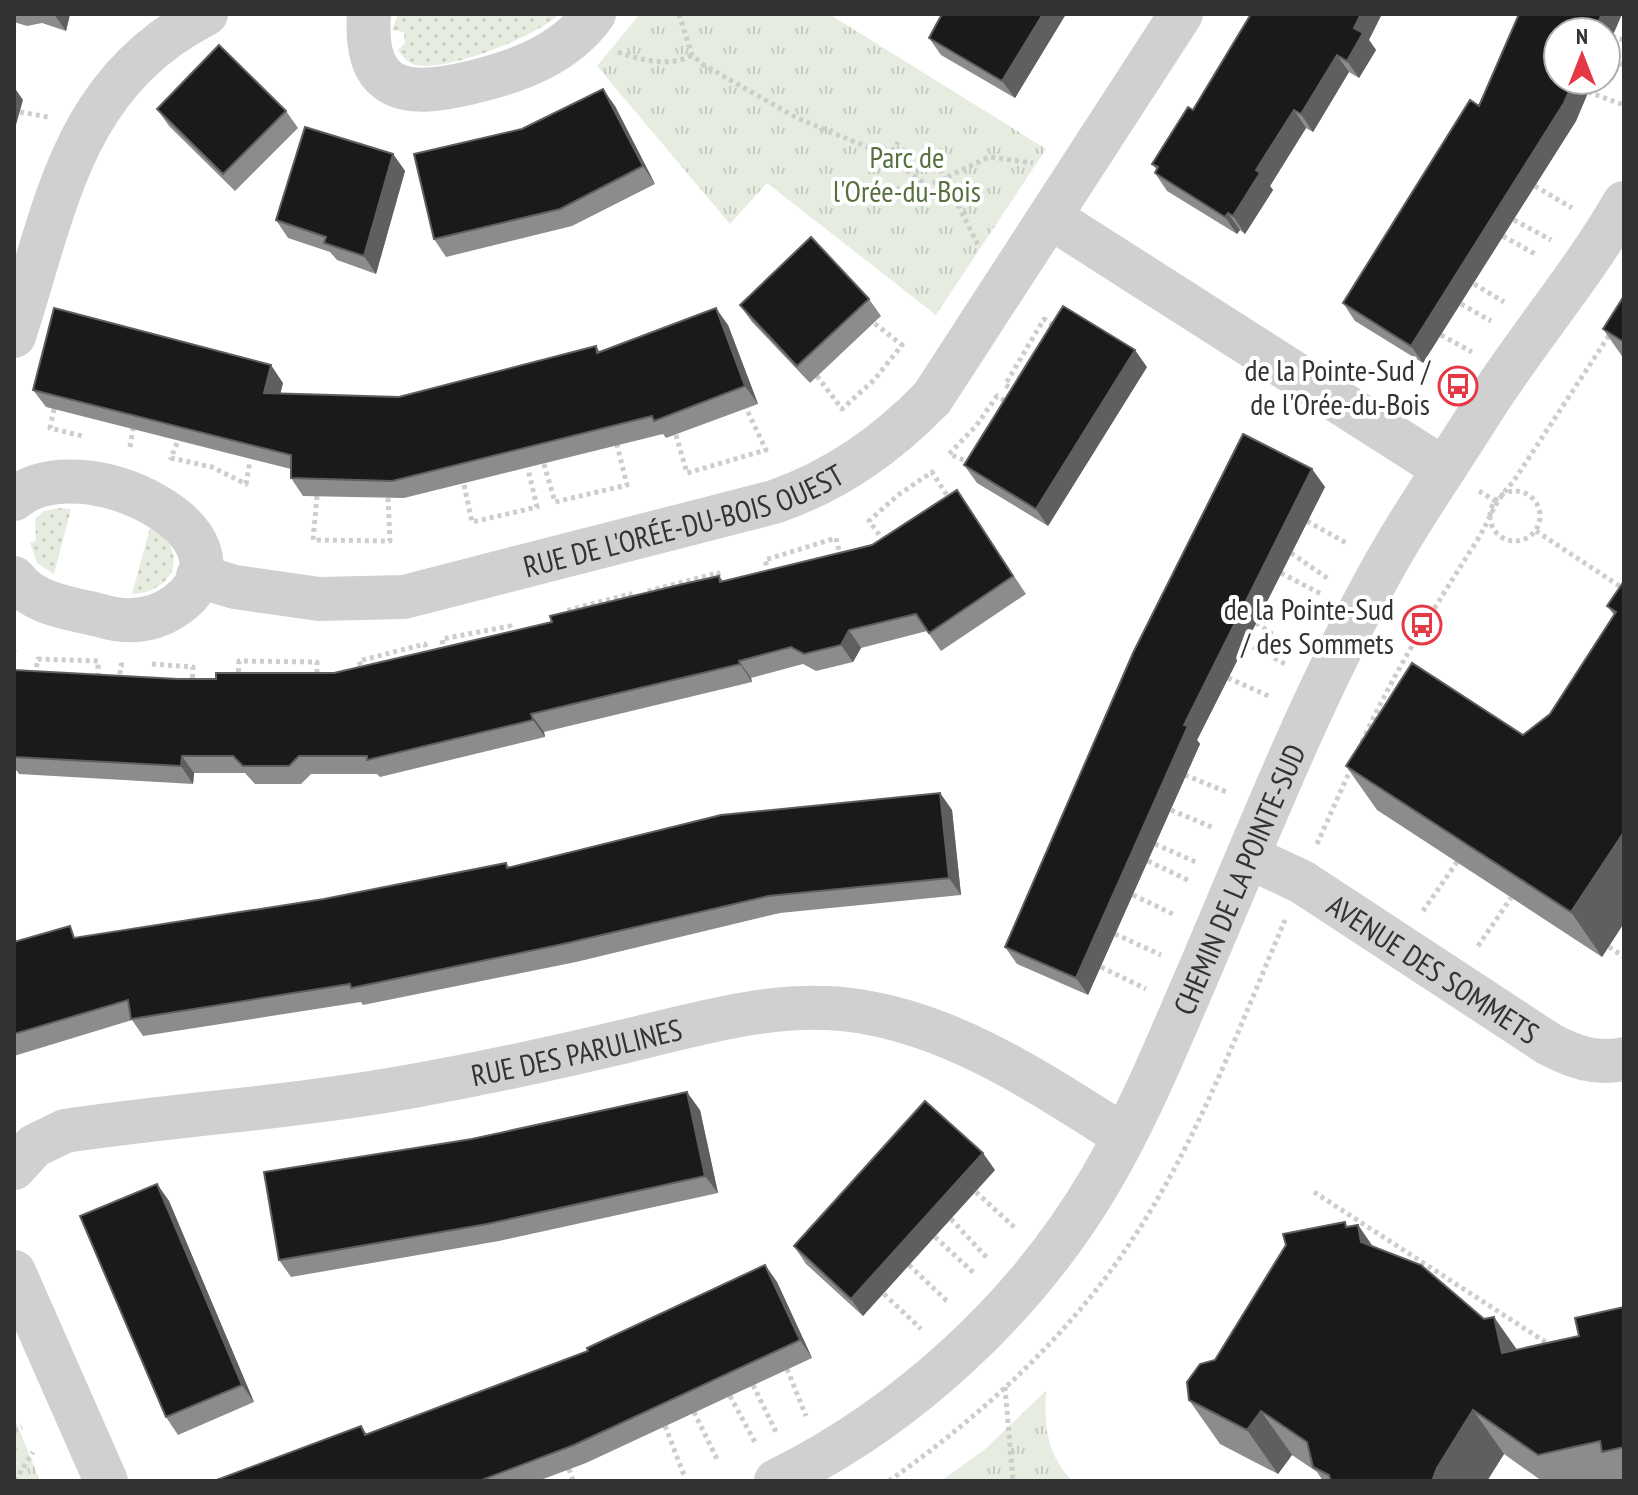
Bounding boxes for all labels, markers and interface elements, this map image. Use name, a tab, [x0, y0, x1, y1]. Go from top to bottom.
north arrow	[1542, 16, 1622, 96]
text: N	[1576, 22, 1588, 50]
park label: Parc de l'Orée-du-Bois	[833, 137, 981, 210]
place label: de la Pointe-Sud / de l'Orée-du-Bois	[1244, 350, 1431, 423]
bus stop icon: de la Pointe-Sud / de l'Orée-du-Bois	[1437, 365, 1479, 407]
street label: RUE DE L'ORÉE-DU-BOIS OUEST	[519, 454, 850, 585]
place label: de la Pointe-Sud / des Sommets	[1224, 589, 1394, 662]
bus stop icon: de la Pointe-Sud / des Sommets	[1401, 604, 1443, 646]
street label: CHEMIN DE LA POINTE-SUD	[1163, 737, 1313, 1020]
street label: AVENUE DES SOMMETS	[1320, 885, 1547, 1052]
street label: RUE DES PARULINES	[468, 1009, 685, 1094]

